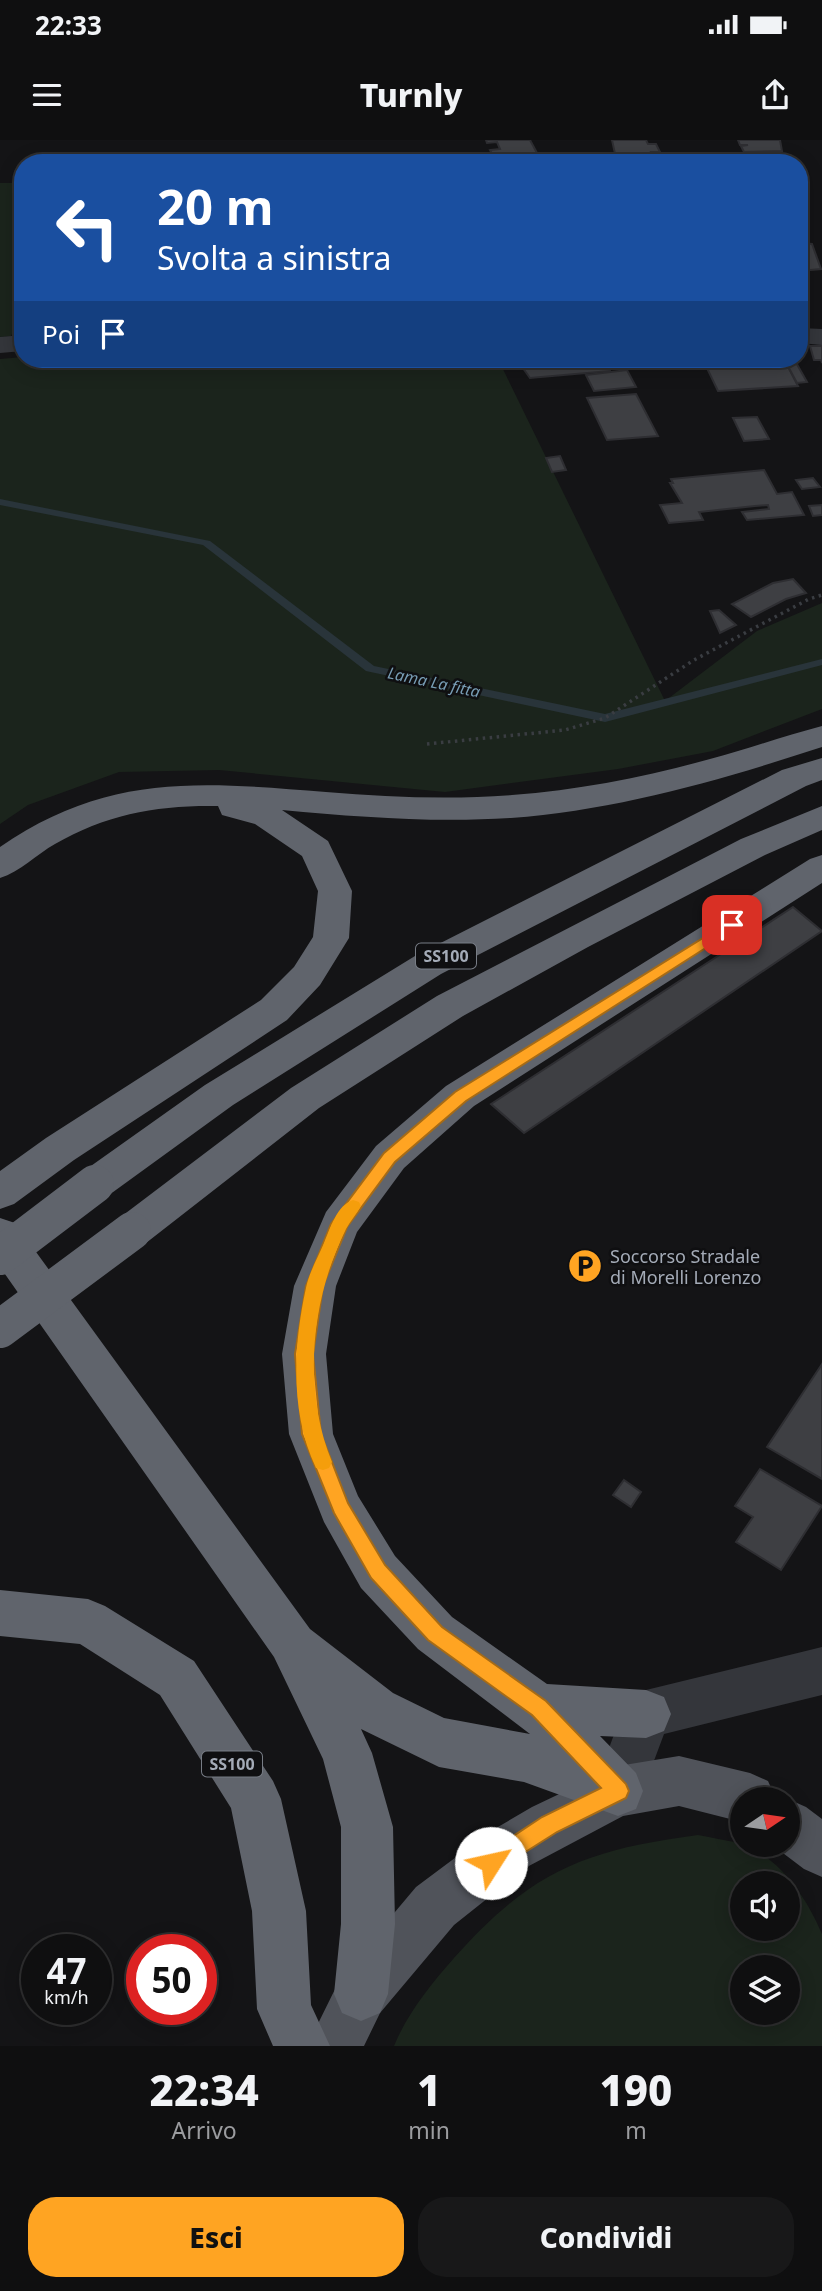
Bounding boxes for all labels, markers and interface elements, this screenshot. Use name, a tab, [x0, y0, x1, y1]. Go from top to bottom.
text: 22:33	[35, 7, 102, 43]
text: Turnly	[360, 73, 462, 116]
icon: menu	[28, 76, 66, 114]
icon: share	[756, 76, 794, 114]
text: 20 m	[157, 173, 274, 239]
icon: left	[42, 182, 133, 273]
text: Svolta a sinistra	[157, 236, 392, 279]
icon: arrive	[94, 315, 132, 353]
text: Poi	[42, 316, 80, 352]
water label: Lama La fitta	[386, 661, 482, 703]
pin	[702, 895, 762, 955]
icon: arrive	[713, 906, 751, 944]
road number: SS100	[416, 944, 476, 968]
place label: Soccorso Stradale di Morelli Lorenzo	[610, 1244, 761, 1289]
parking icon: Soccorso Stradale di Morelli Lorenzo	[566, 1247, 604, 1285]
road number: SS100	[202, 1752, 262, 1776]
north arrow	[730, 1787, 800, 1857]
map controls	[730, 1787, 800, 2025]
position arrow	[454, 1826, 528, 1900]
button: sound	[730, 1871, 800, 1941]
speed limit sign: 50	[126, 1934, 217, 2025]
text: 47	[46, 1947, 87, 1994]
button: layers	[730, 1955, 800, 2025]
text: km/h	[44, 1985, 89, 2009]
text: 22:34	[150, 2061, 259, 2118]
text: 1	[417, 2061, 441, 2118]
text: 190	[600, 2061, 672, 2118]
text: Arrivo	[172, 2114, 237, 2146]
text: min	[408, 2114, 450, 2146]
text: m	[625, 2114, 647, 2146]
button: Esci	[28, 2197, 404, 2277]
button: Condividi	[418, 2197, 794, 2277]

